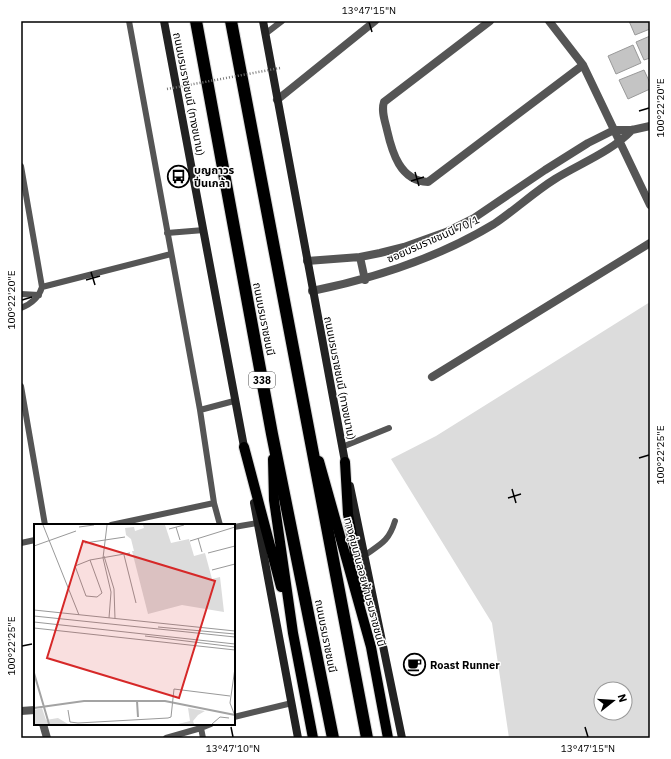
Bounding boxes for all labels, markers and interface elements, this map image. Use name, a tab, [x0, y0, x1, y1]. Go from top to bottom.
text: 13°47'15"N	[342, 4, 396, 17]
street label: ถนนบรมราชชนนี (ทางขนาน)	[170, 31, 208, 157]
text: 100°22'20"E	[654, 78, 667, 138]
bus stop icon: บุญถาวร ปิ่นเกล้า	[165, 163, 191, 189]
place label: บุญถาวร ปิ่นเกล้า	[193, 163, 235, 190]
street label: ซอยบรมราชชนนี 70/1	[385, 212, 482, 266]
text: 100°22'20"E	[5, 270, 18, 330]
street label: ถนนบรมราชชนนี	[250, 281, 278, 357]
street label: ถนนบรมราชชนนี (ทางขนาน)	[321, 315, 359, 441]
road number: 338	[249, 372, 275, 388]
text: 100°22'25"E	[654, 425, 667, 485]
street label: ทางคู่ขนานลอยฟ้าบรมราชชนนี	[341, 516, 389, 648]
inset map	[34, 524, 235, 725]
street label: ถนนบรมราชชนนี	[312, 598, 340, 674]
text: 100°22'25"E	[5, 616, 18, 676]
cafe icon: Roast Runner	[402, 652, 428, 678]
place label: Roast Runner	[430, 658, 500, 672]
north arrow	[593, 681, 633, 721]
text: N	[615, 692, 630, 704]
text: 13°47'10"N	[206, 742, 260, 755]
text: 13°47'15"N	[561, 742, 615, 755]

